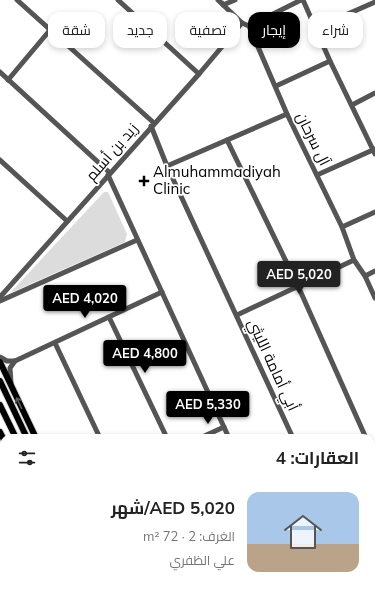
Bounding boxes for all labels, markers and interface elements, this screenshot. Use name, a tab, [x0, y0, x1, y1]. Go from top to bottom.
chip: شقة	[48, 12, 105, 48]
chip: جديد	[113, 12, 167, 48]
chip: تصفية	[175, 12, 240, 48]
chip: إيجار	[248, 12, 300, 48]
chip: شراء	[308, 12, 363, 48]
street label: آل سرحان	[291, 109, 335, 169]
street label: زيد بن أسلم	[81, 119, 143, 185]
place label: Almuhammadiyah Clinic	[153, 162, 281, 198]
marker: Almuhammadiyah Clinic	[138, 175, 150, 187]
pin: AED 5,020	[253, 261, 345, 295]
text: AED 5,020	[266, 266, 332, 282]
pin: AED 4,020	[39, 285, 131, 319]
text: AED 4,020	[52, 290, 118, 306]
street label: أبي أمامة الليثي	[241, 316, 303, 415]
pin: AED 4,800	[99, 340, 191, 374]
text: AED 4,800	[112, 345, 178, 361]
pin: AED 5,330	[162, 391, 254, 425]
text: AED 5,330	[175, 396, 241, 412]
one-way arrow	[15, 397, 22, 409]
icon: filters	[16, 447, 38, 469]
text: العقارات: 4	[276, 447, 359, 468]
text: AED 5,020/شهر	[111, 497, 235, 518]
icon: home	[279, 508, 327, 556]
text: الغرف: 2 · 72 m²	[143, 528, 235, 544]
text: علي الظفري	[170, 552, 235, 568]

